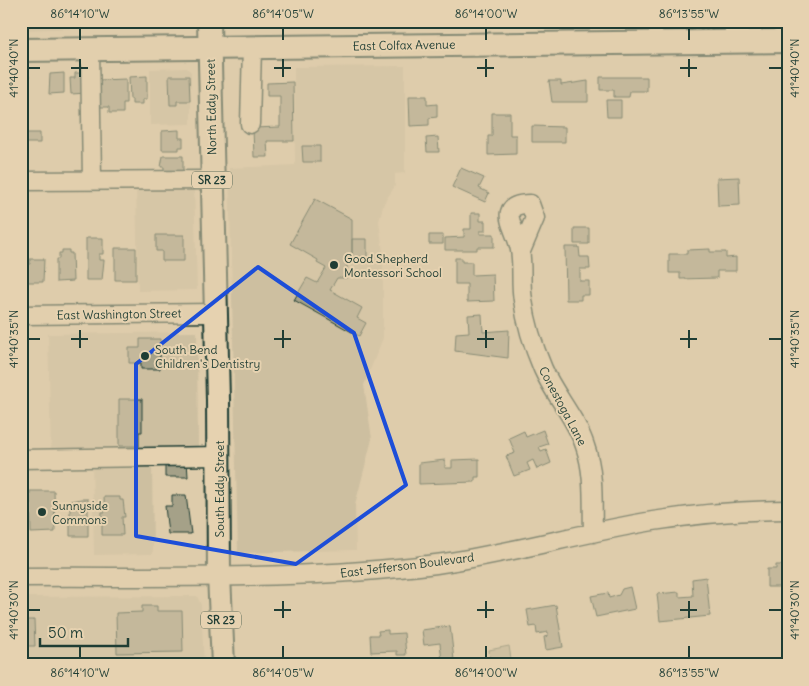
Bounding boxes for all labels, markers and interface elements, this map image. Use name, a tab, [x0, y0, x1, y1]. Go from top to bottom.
text: 86°14'10"W	[50, 6, 110, 21]
text: 86°14'05"W	[252, 6, 314, 21]
text: 86°14'00"W	[455, 6, 517, 21]
text: 86°13'55"W	[659, 6, 719, 21]
street label: East Colfax Avenue	[352, 37, 456, 53]
text: 41°40'40"N	[6, 38, 21, 98]
text: 41°40'40"N	[787, 38, 802, 98]
street label: North Eddy Street	[203, 59, 219, 155]
road number: SR 23	[192, 172, 232, 188]
place label: Good Shepherd Montessori School	[344, 251, 442, 280]
marker: Good Shepherd Montessori School	[328, 259, 340, 271]
street label: East Washington Street	[56, 305, 182, 323]
text: 41°40'35"N	[6, 310, 21, 368]
text: 41°40'35"N	[787, 310, 802, 368]
place label: South Bend Children's Dentistry	[155, 342, 260, 371]
marker: South Bend Children's Dentistry	[139, 350, 151, 362]
street label: Conestoga Lane	[536, 364, 590, 448]
street label: South Eddy Street	[212, 441, 227, 537]
place label: Sunnyside Commons	[52, 498, 108, 527]
marker: Sunnyside Commons	[36, 506, 48, 518]
street label: East Jefferson Boulevard	[339, 549, 475, 581]
text: 41°40'30"N	[6, 580, 21, 640]
text: 41°40'30"N	[787, 580, 802, 640]
road number: SR 23	[201, 612, 241, 628]
scale bar	[40, 616, 128, 648]
text: 50 m	[48, 623, 83, 642]
text: 86°14'10"W	[50, 665, 110, 680]
text: 86°14'05"W	[252, 665, 314, 680]
text: 86°14'00"W	[455, 665, 517, 680]
text: 86°13'55"W	[659, 665, 719, 680]

